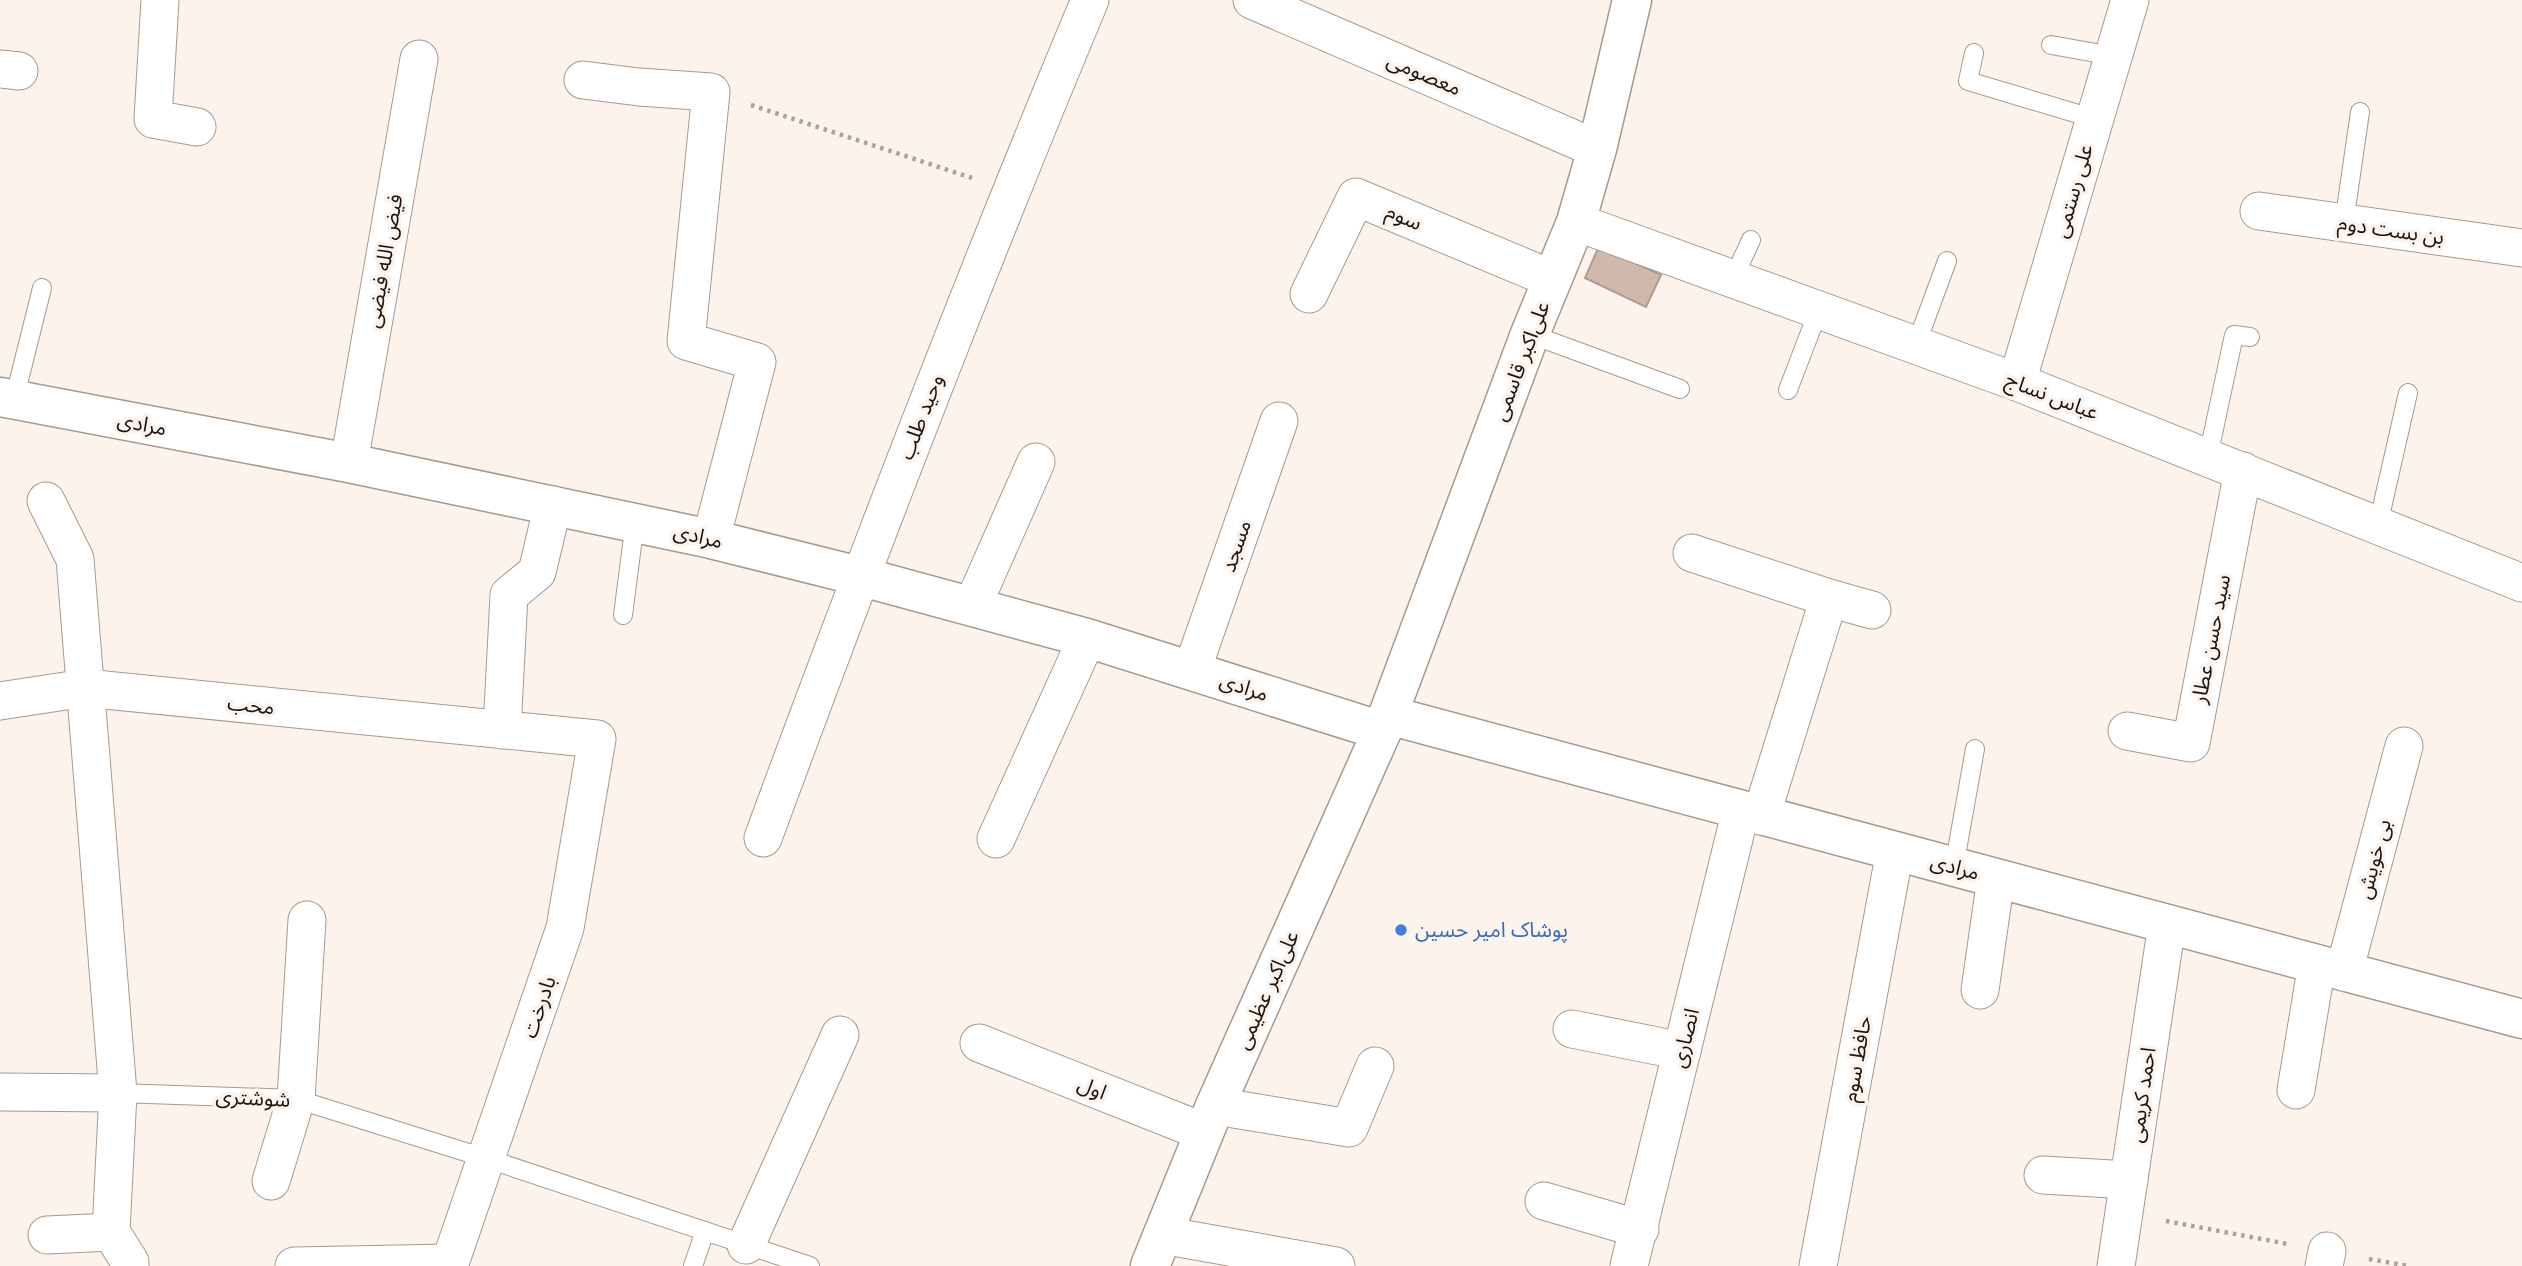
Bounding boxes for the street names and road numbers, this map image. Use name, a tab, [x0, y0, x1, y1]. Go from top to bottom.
street label: معصومی	[1383, 47, 1465, 100]
street label: علی رستمی	[2047, 141, 2098, 241]
street label: فیض الله فیضی	[359, 192, 408, 330]
street label: سوم	[1381, 198, 1426, 239]
street label: بن بست دوم	[2336, 210, 2446, 253]
street label: علی‌اکبر قاسمی	[1486, 297, 1555, 424]
street label: عباس نساج	[2001, 366, 2102, 427]
street label: وحید طلب	[893, 371, 948, 463]
street label: مرادی	[115, 406, 169, 441]
street label: مسجد	[1215, 517, 1256, 575]
street label: مرادی	[671, 518, 725, 553]
street label: سید حسن عطار	[2186, 572, 2235, 706]
street label: مرادی	[1217, 667, 1272, 706]
street label: محب	[226, 690, 276, 719]
street label: بی خویش	[2351, 816, 2396, 901]
street label: مرادی	[1928, 848, 1982, 885]
street label: علی‌اکبر عظیمی	[1229, 926, 1304, 1053]
street label: بادرخت	[516, 973, 561, 1041]
street label: انصاری	[1665, 1006, 1704, 1070]
street label: حافظ سوم	[1837, 1014, 1880, 1105]
street label: احمد کریمی	[2122, 1046, 2161, 1144]
street label: اول	[1074, 1071, 1110, 1105]
street label: شوشتری	[215, 1083, 291, 1112]

